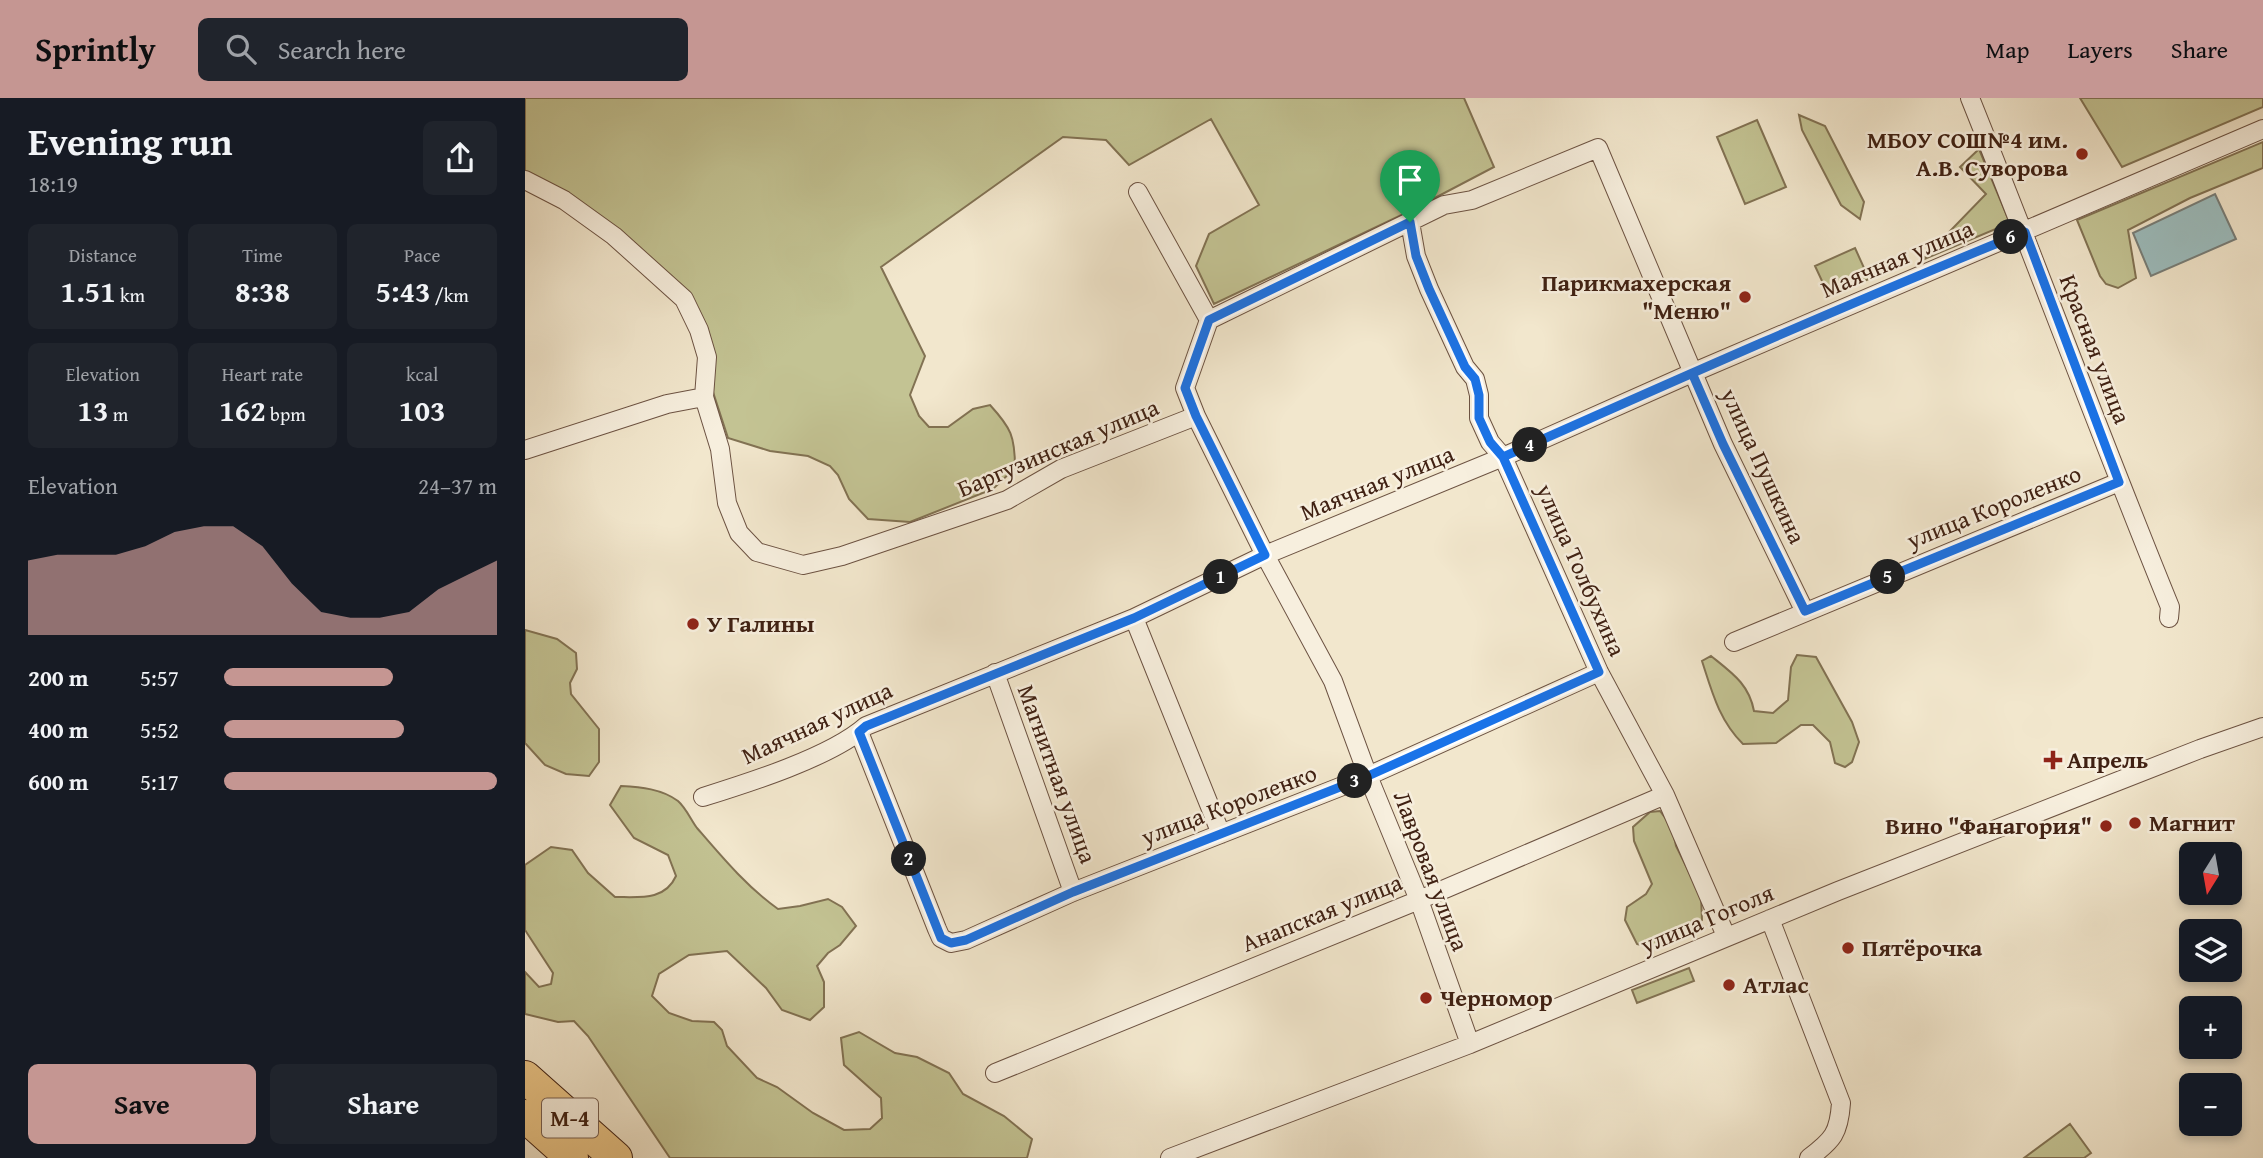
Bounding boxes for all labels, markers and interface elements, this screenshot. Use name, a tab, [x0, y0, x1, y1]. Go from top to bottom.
search box	[198, 18, 688, 81]
text: Sprintly	[35, 25, 156, 73]
icon: search	[222, 30, 260, 68]
text: Search here	[278, 30, 406, 69]
text: Map	[1986, 32, 2029, 67]
text: Layers	[2067, 32, 2133, 67]
text: Share	[2171, 32, 2228, 67]
text: Evening run	[28, 113, 232, 169]
button: share	[423, 121, 497, 195]
place label: МБОУ СОШ№4 им. А.В. Суворова	[1867, 122, 2069, 185]
marker: МБОУ СОШ№4 им. А.В. Суворова	[2074, 146, 2090, 162]
pin	[1380, 150, 1440, 222]
icon: arrive	[1391, 161, 1429, 199]
text: 18:19	[28, 167, 78, 200]
street label: Маячная улица	[1815, 210, 1979, 306]
pin: 6	[1993, 220, 2029, 254]
text: 6	[2006, 222, 2015, 250]
text: Distance	[69, 241, 137, 269]
text: Time	[242, 241, 283, 269]
text: Pace	[404, 241, 440, 269]
place label: Парикмахерская "Меню"	[1541, 265, 1731, 328]
text: 1.51	[61, 269, 116, 313]
text: 8:38	[235, 269, 290, 313]
text: 5:43	[375, 269, 431, 313]
street label: Красная улица	[2051, 269, 2140, 429]
text: km	[116, 281, 145, 309]
text: /km	[431, 281, 469, 309]
marker: Парикмахерская "Меню"	[1737, 289, 1753, 305]
text: Elevation	[66, 360, 140, 388]
text: Heart rate	[222, 360, 303, 388]
text: kcal	[406, 360, 438, 388]
street label: улица Пушкина	[1712, 381, 1815, 550]
text: 13	[77, 388, 109, 432]
text: 162	[219, 388, 266, 432]
text: 103	[399, 388, 445, 432]
street label: Баргузинская улица	[952, 389, 1164, 506]
text: m	[109, 400, 128, 428]
text: bpm	[266, 400, 306, 428]
pin: 4	[1513, 428, 1548, 462]
text: 4	[1525, 430, 1534, 458]
street label: Маячная улица	[1295, 436, 1459, 529]
street label: улица Короленко	[1900, 456, 2086, 558]
text: Elevation	[28, 469, 118, 502]
text: 24–37 m	[418, 469, 497, 502]
street label: улица Толбухина	[1527, 477, 1635, 662]
pin: 1	[1203, 560, 1239, 594]
pin: 5	[1871, 560, 1905, 594]
text: 1	[1216, 562, 1225, 590]
text: 5	[1883, 562, 1892, 590]
place label: У Галины	[707, 606, 815, 641]
marker: У Галины	[685, 616, 701, 632]
text: 200 m	[28, 661, 89, 694]
text: 5:57	[140, 661, 179, 694]
street label: Маячная улица	[736, 672, 898, 773]
street label: Магнитная улица	[1009, 680, 1106, 869]
text: 400 m	[28, 713, 89, 746]
text: 5:52	[140, 713, 179, 746]
place label: Апрель	[2067, 742, 2148, 777]
marker: Апрель	[2045, 752, 2061, 768]
street label: улица Короленко	[1135, 755, 1322, 854]
pin: 3	[1337, 764, 1373, 798]
text: 600 m	[28, 765, 89, 798]
text: 5:17	[140, 765, 179, 798]
text: 3	[1350, 766, 1359, 794]
street label: Лавровая улица	[1385, 786, 1478, 956]
place label: Магнит	[2149, 805, 2235, 840]
place label: Вино "Фанагория"	[1885, 808, 2092, 843]
marker: Магнит	[2127, 815, 2143, 831]
marker: Вино "Фанагория"	[2098, 818, 2114, 834]
pin: 2	[891, 842, 927, 876]
north arrow	[2179, 842, 2242, 905]
map controls	[2179, 842, 2242, 1136]
text: 2	[904, 844, 913, 872]
street label: Анапская улица	[1236, 864, 1408, 961]
street label: улица Гоголя	[1634, 875, 1779, 963]
button: layers	[2179, 919, 2242, 982]
place label: Пятёрочка	[1862, 930, 1983, 965]
marker: Пятёрочка	[1840, 940, 1856, 956]
place label: Атлас	[1743, 967, 1809, 1002]
marker: Атлас	[1721, 977, 1737, 993]
place label: Черномор	[1440, 980, 1553, 1015]
marker: Черномор	[1418, 990, 1434, 1006]
button: +	[2179, 996, 2242, 1059]
button: Save	[28, 1064, 256, 1144]
button: Share	[270, 1064, 497, 1144]
button: −	[2179, 1073, 2242, 1136]
road number: М-4	[542, 1099, 598, 1138]

